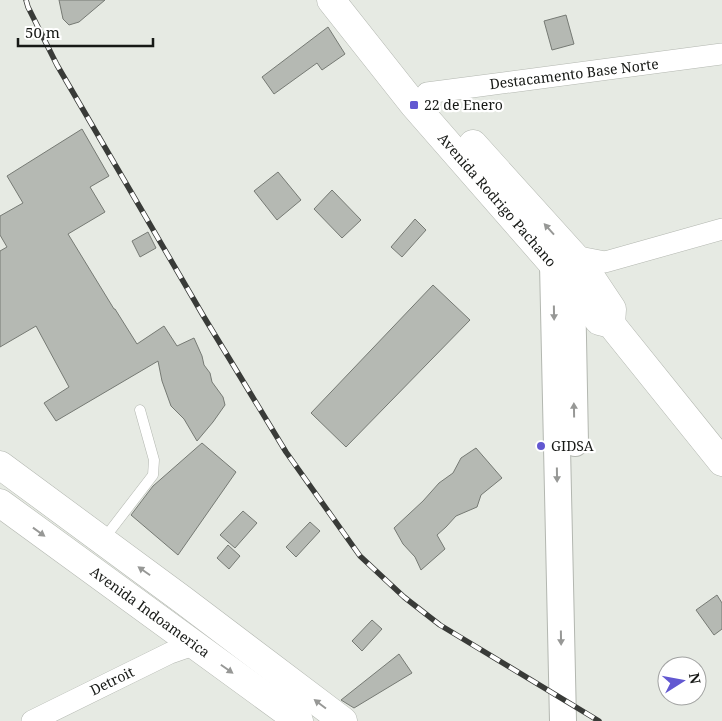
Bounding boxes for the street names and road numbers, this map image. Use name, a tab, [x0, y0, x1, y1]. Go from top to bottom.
street label: Destacamento Base Norte	[488, 54, 660, 93]
street label: Avenida Rodrigo Pachano	[434, 129, 561, 271]
street label: Avenida Indoamerica	[87, 562, 214, 662]
street label: Detroit	[87, 662, 137, 699]

